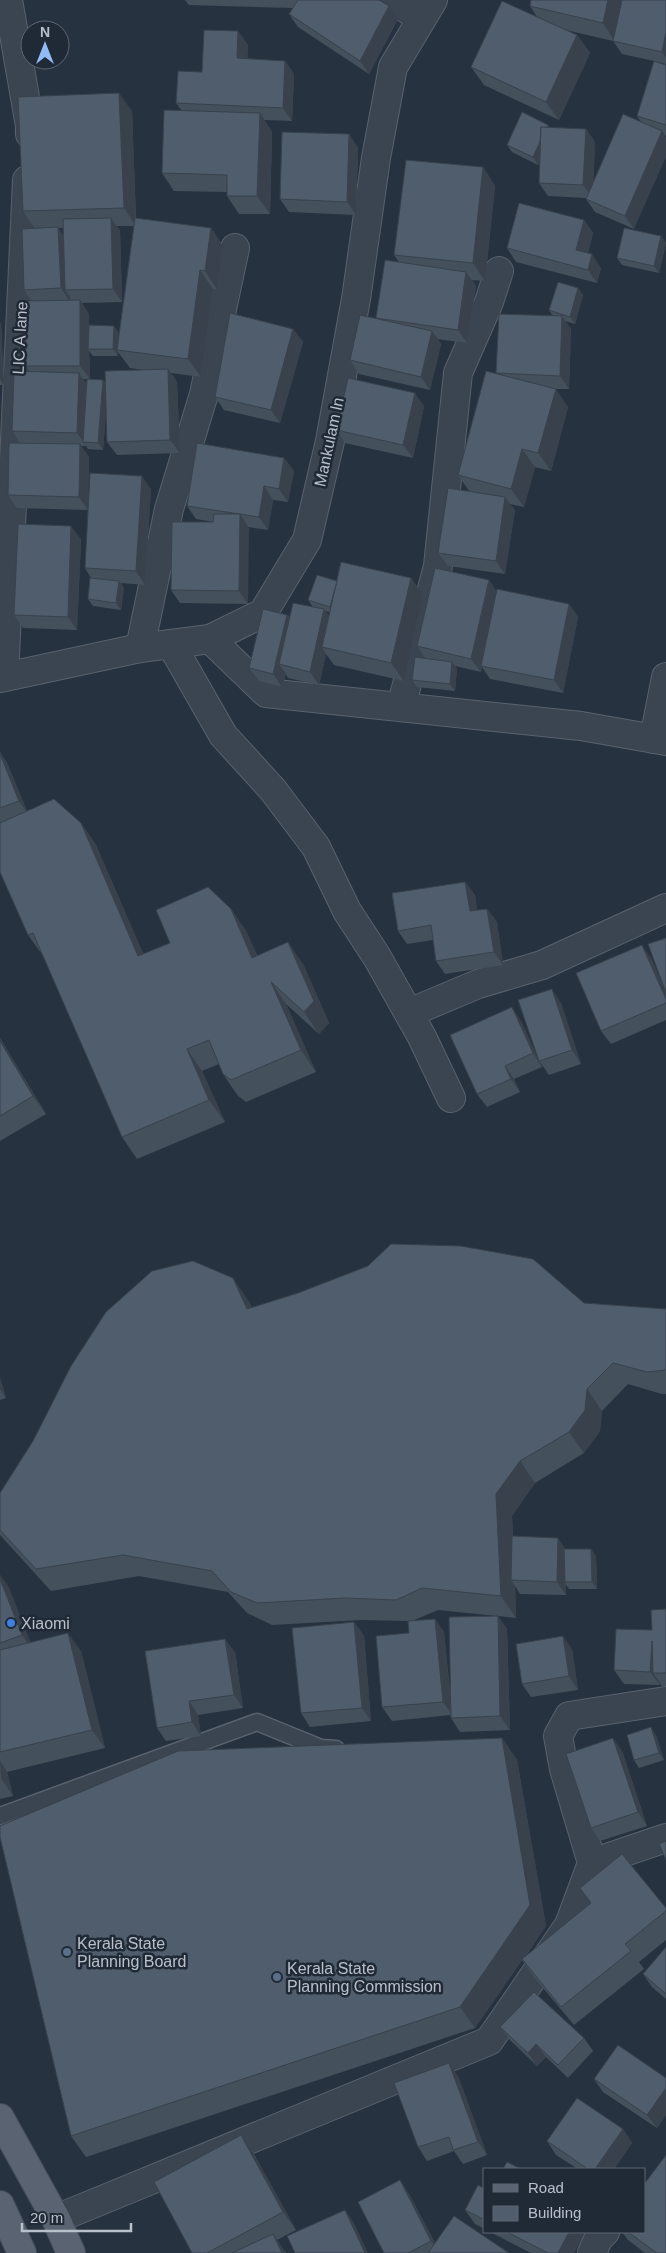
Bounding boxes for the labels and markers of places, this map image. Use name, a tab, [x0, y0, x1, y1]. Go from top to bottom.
place label: Xiaomi	[21, 1615, 70, 1632]
marker: Xiaomi	[5, 1617, 17, 1629]
place label: Kerala State Planning Board	[77, 1935, 186, 1970]
marker: Kerala State Planning Board	[61, 1946, 73, 1958]
place label: Kerala State Planning Commission	[287, 1960, 442, 1995]
marker: Kerala State Planning Commission	[271, 1971, 283, 1983]

